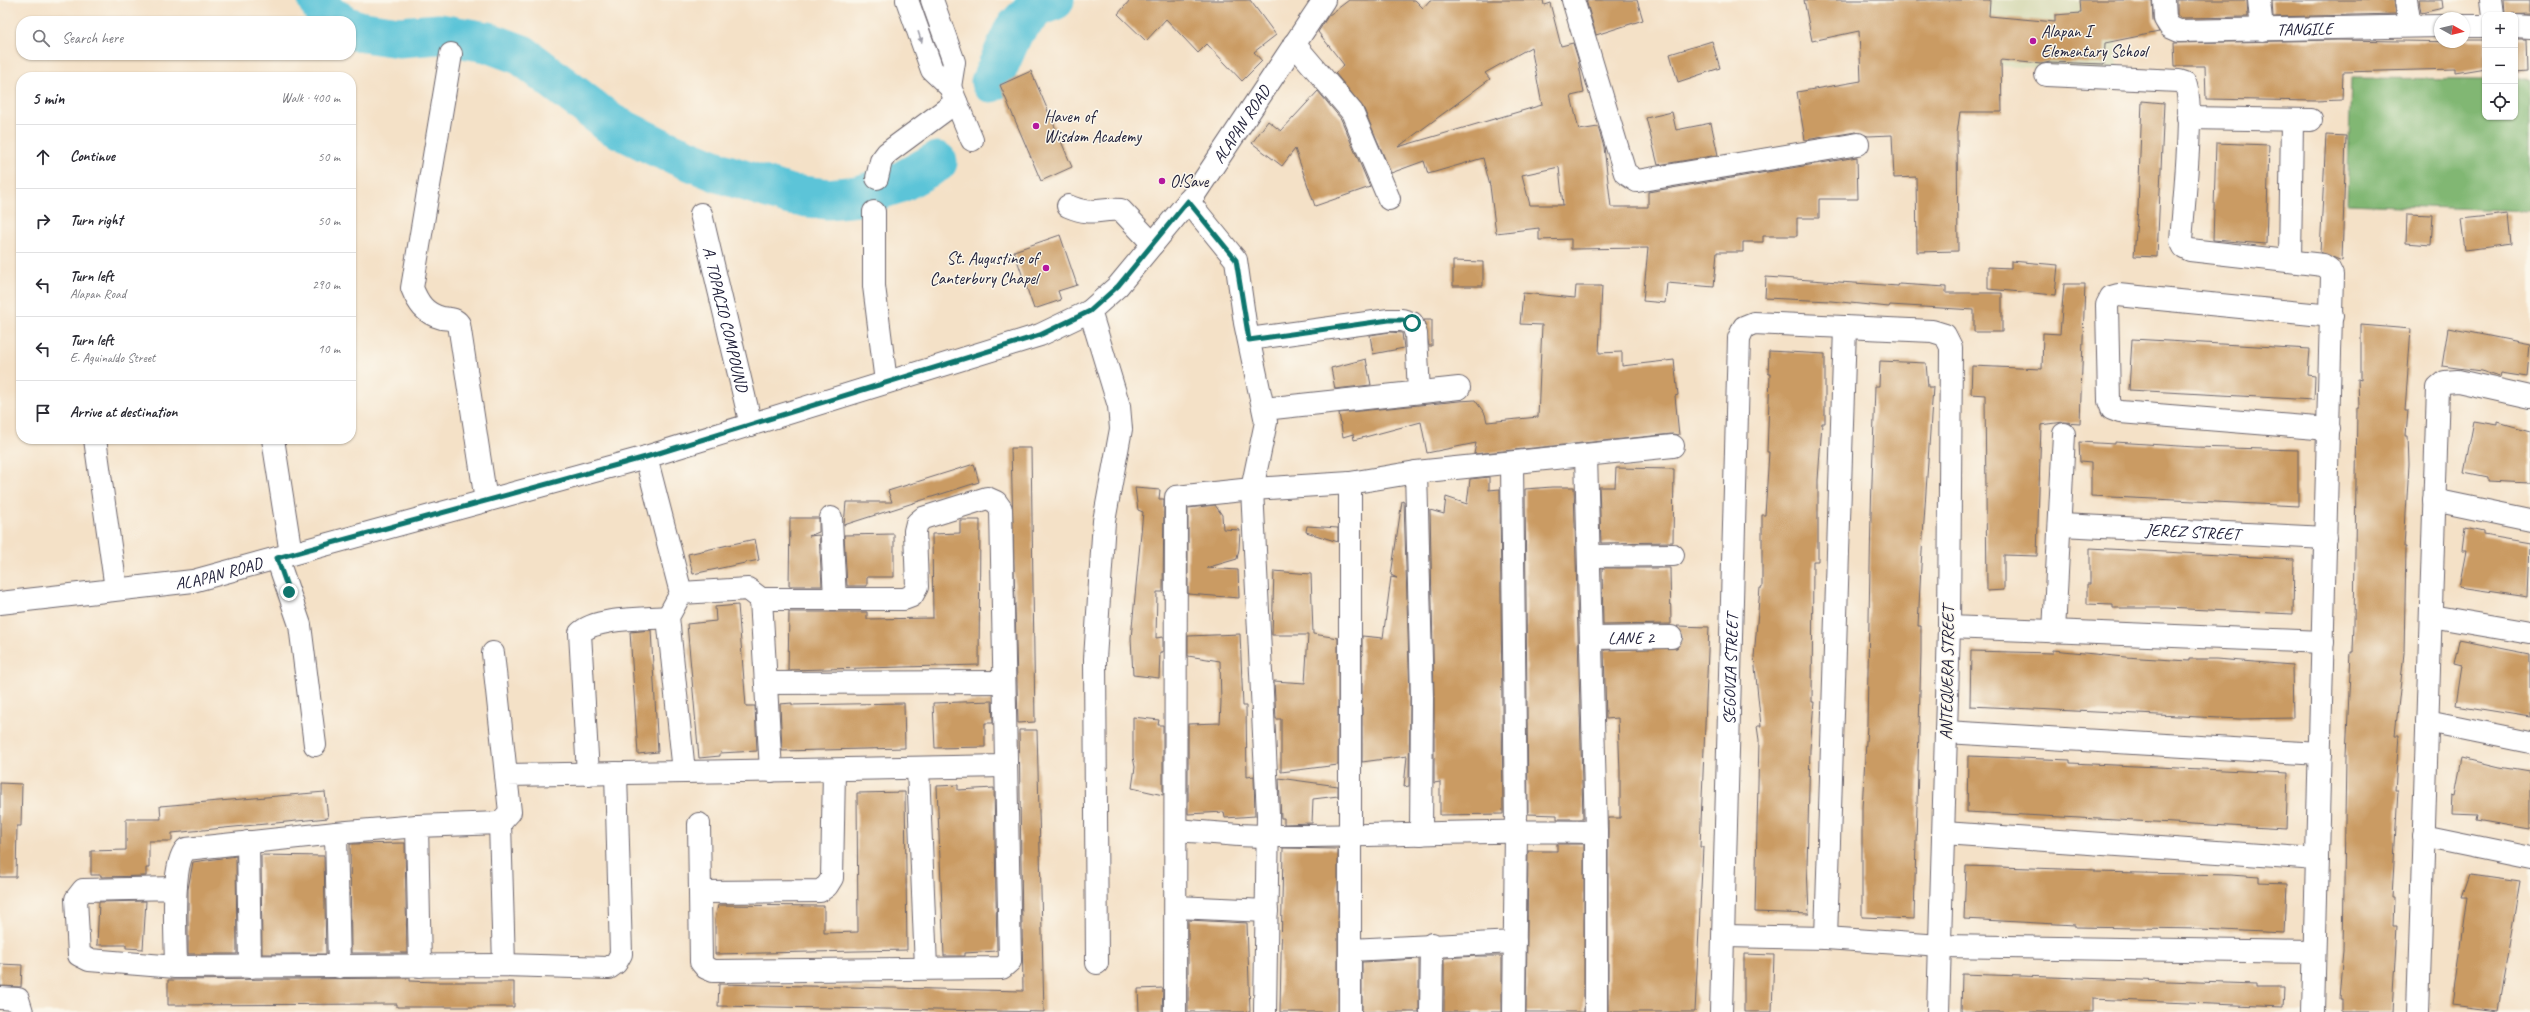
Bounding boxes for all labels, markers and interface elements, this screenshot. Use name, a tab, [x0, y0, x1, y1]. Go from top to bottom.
north arrow	[2434, 12, 2470, 48]
map controls	[2482, 12, 2518, 120]
button: +	[2482, 12, 2518, 48]
search box	[16, 16, 356, 60]
street label: TANGILE	[2276, 18, 2336, 40]
place label: Alapan I Elementary School	[2041, 21, 2150, 62]
icon: search	[30, 27, 52, 49]
text: Search here	[62, 29, 123, 48]
one-way arrow	[917, 31, 923, 43]
marker: Alapan I Elementary School	[2028, 36, 2038, 46]
button: −	[2482, 48, 2518, 84]
street label: ALAPAN ROAD	[1208, 80, 1275, 167]
button: locate	[2482, 84, 2518, 120]
text: 5 min	[32, 88, 64, 109]
text: Walk · 400 m	[281, 90, 340, 106]
place label: Haven of Wisdom Academy	[1044, 106, 1142, 147]
marker: Haven of Wisdom Academy	[1031, 121, 1041, 131]
icon: ahead	[32, 146, 54, 168]
text: Continue	[70, 147, 115, 166]
text: 50 m	[318, 149, 340, 165]
place label: O!Save	[1170, 171, 1210, 192]
marker: O!Save	[1157, 176, 1167, 186]
icon: right	[32, 210, 54, 232]
text: Turn right	[70, 211, 123, 230]
text: 50 m	[318, 213, 340, 229]
street label: A. TOPACIO COMPOUND	[699, 244, 754, 395]
place label: St. Augustine of Canterbury Chapel	[930, 248, 1042, 289]
marker: St. Augustine of Canterbury Chapel	[1041, 263, 1051, 273]
text: Turn left	[70, 267, 113, 286]
icon: left	[32, 274, 54, 296]
text: 290 m	[312, 277, 340, 293]
text: Alapan Road	[70, 286, 126, 302]
route start	[1403, 314, 1421, 332]
text: Turn left	[70, 331, 113, 350]
icon: left	[32, 338, 54, 360]
text: 10 m	[318, 341, 340, 357]
text: E. Aguinaldo Street	[70, 350, 155, 366]
icon: arrive	[32, 402, 54, 424]
text: Arrive at destination	[70, 403, 177, 422]
street label: JEREZ STREET	[2144, 519, 2244, 544]
street label: ALAPAN ROAD	[174, 552, 266, 593]
route end	[280, 583, 298, 601]
street label: ANTEQUERA STREET	[1935, 602, 1959, 740]
street label: SEGOVIA STREET	[1718, 610, 1742, 725]
street label: LANE 2	[1608, 627, 1656, 648]

